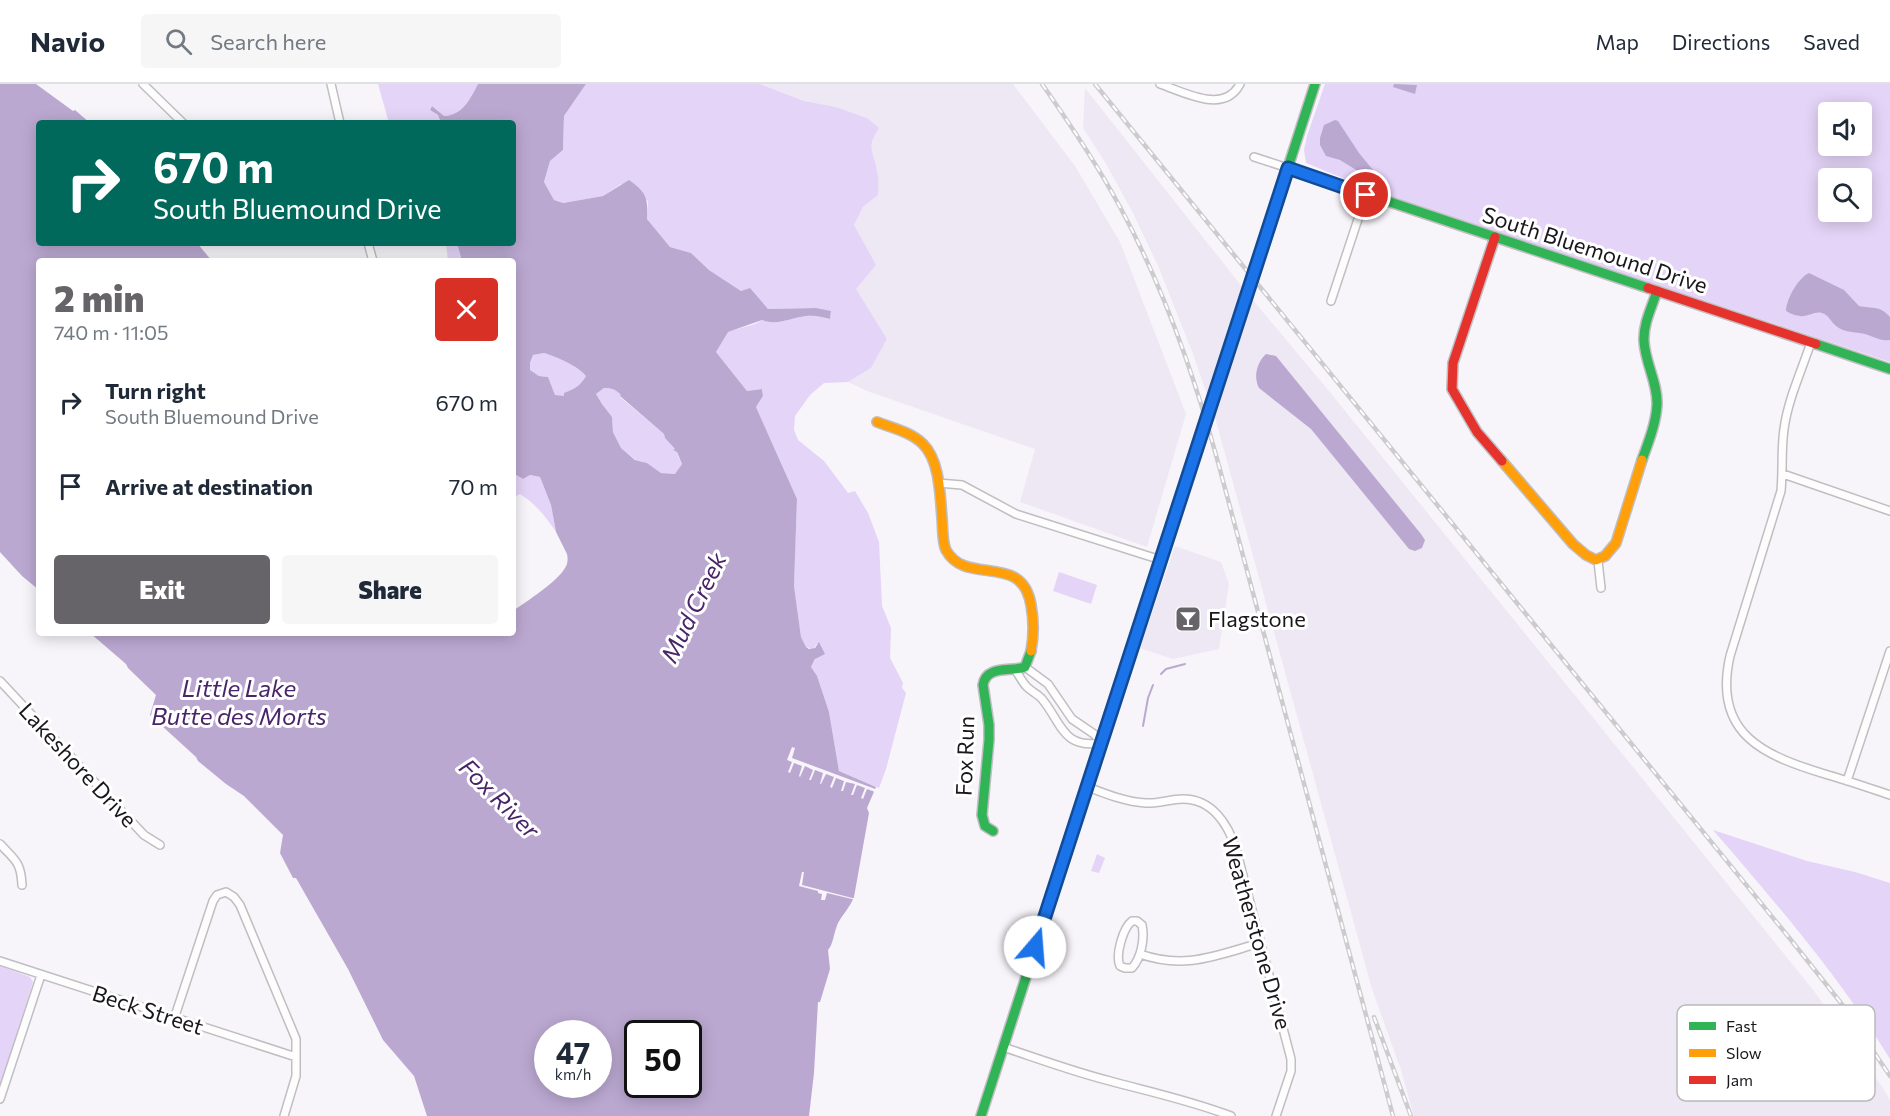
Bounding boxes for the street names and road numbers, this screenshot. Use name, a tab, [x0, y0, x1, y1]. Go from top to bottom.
street label: South Bluemound Drive	[1479, 200, 1711, 299]
street label: Lakeshore Drive	[14, 697, 143, 832]
street label: Fox Run	[950, 715, 979, 797]
street label: Weatherstone Drive	[1217, 833, 1298, 1032]
street label: Beck Street	[89, 979, 207, 1040]

